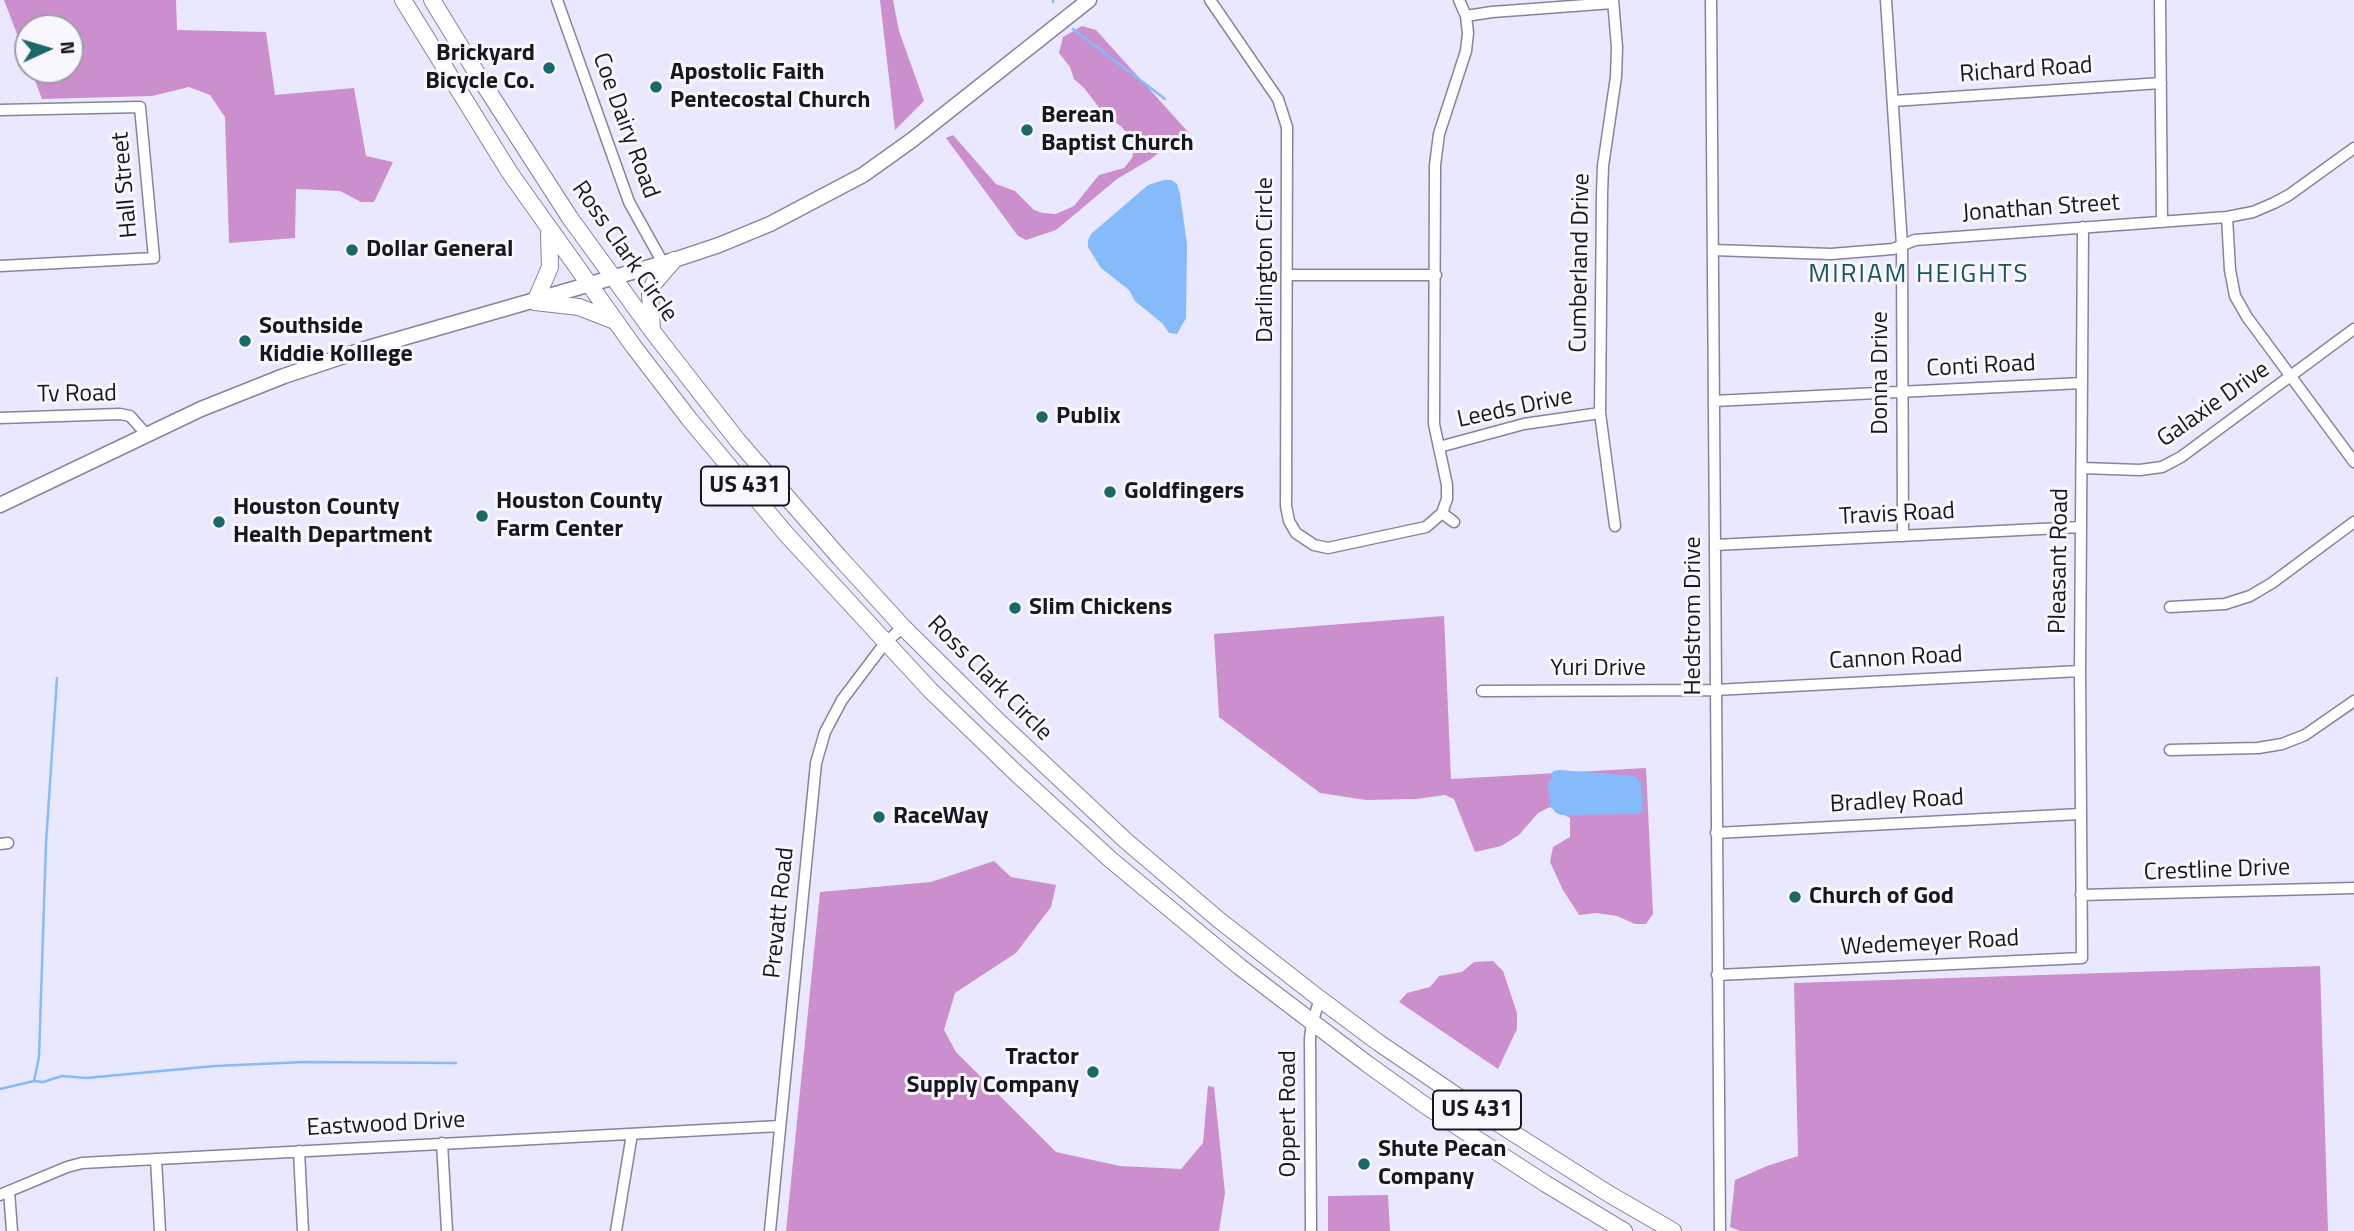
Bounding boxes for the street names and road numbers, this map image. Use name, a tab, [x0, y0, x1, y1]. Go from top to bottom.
street label: Coe Dairy Road	[585, 49, 665, 203]
street label: Richard Road	[1958, 52, 2094, 90]
street label: Hall Street	[107, 131, 145, 239]
street label: Cumberland Drive	[1565, 173, 1597, 353]
street label: Ross Clark Circle	[565, 176, 683, 328]
street label: Darlington Circle	[1252, 177, 1280, 343]
street label: Jonathan Street	[1961, 189, 2121, 229]
street label: Donna Drive	[1867, 311, 1895, 435]
street label: Conti Road	[1926, 350, 2036, 384]
street label: Galaxie Drive	[2152, 356, 2276, 454]
street label: Tv Road	[37, 380, 117, 410]
street label: Leeds Drive	[1455, 383, 1575, 435]
road number: US 431	[701, 466, 789, 506]
street label: Pleasant Road	[2044, 488, 2076, 634]
street label: Travis Road	[1838, 498, 1956, 532]
street label: Hedstrom Drive	[1680, 536, 1708, 696]
street label: Ross Clark Circle	[920, 610, 1058, 748]
street label: Cannon Road	[1829, 641, 1963, 677]
street label: Yuri Drive	[1550, 655, 1646, 683]
street label: Bradley Road	[1829, 784, 1965, 820]
street label: Prevatt Road	[759, 846, 801, 980]
street label: Crestline Drive	[2143, 854, 2291, 888]
street label: Wedemeyer Road	[1840, 925, 2020, 963]
street label: Oppert Road	[1275, 1050, 1303, 1178]
road number: US 431	[1433, 1091, 1521, 1130]
street label: Eastwood Drive	[306, 1106, 466, 1144]

